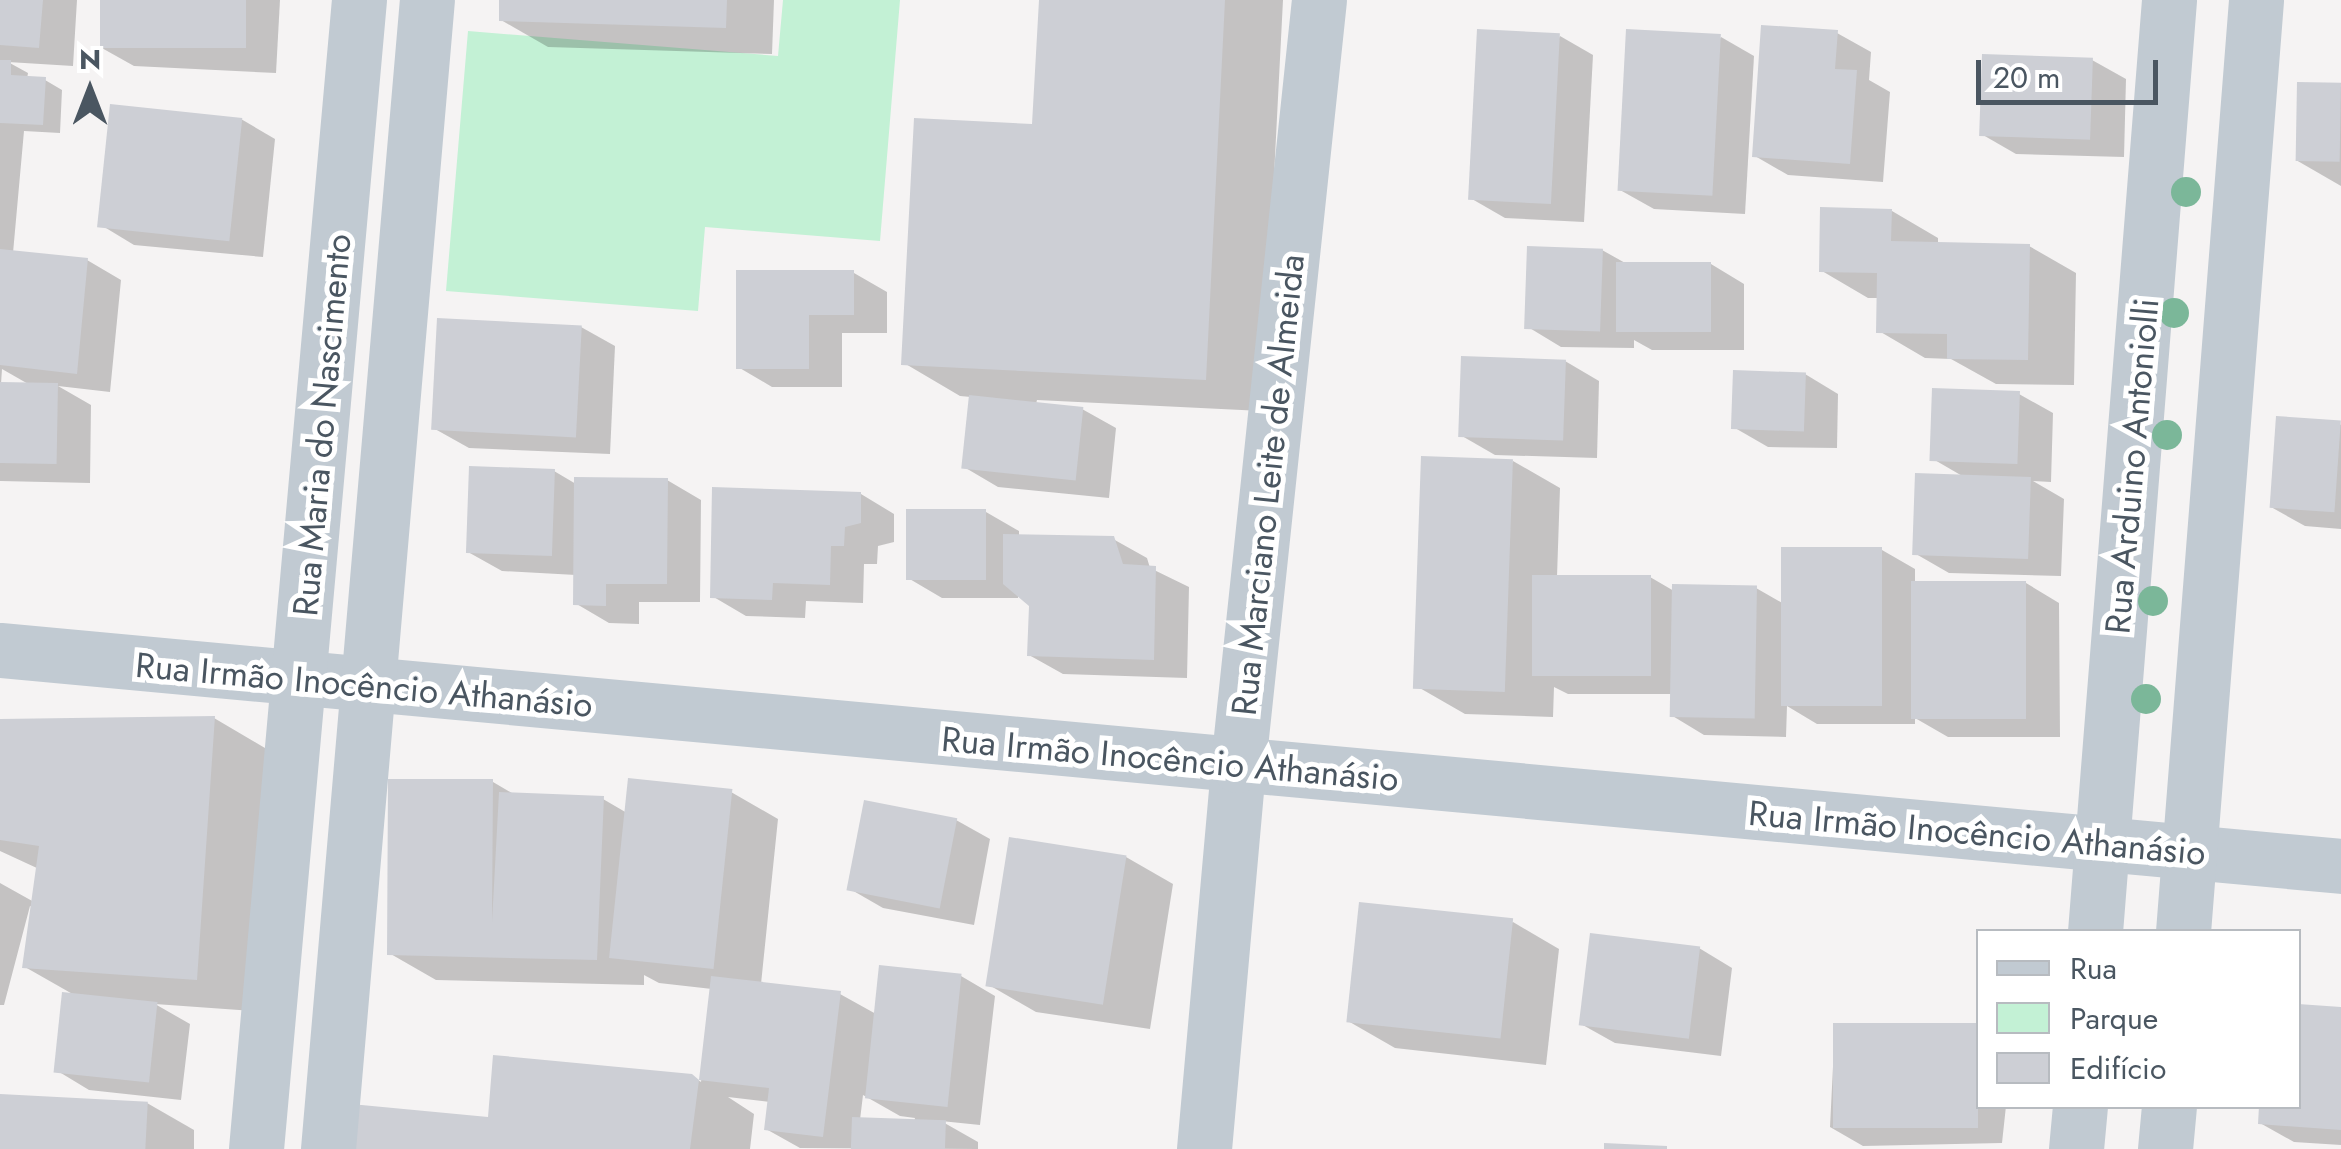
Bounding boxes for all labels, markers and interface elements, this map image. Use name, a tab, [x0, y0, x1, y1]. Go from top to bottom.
text: N	[79, 39, 101, 80]
north arrow	[40, 40, 140, 140]
scale bar	[1981, 40, 2164, 102]
text: 20 m	[1993, 56, 2060, 99]
street label: Rua Maria do Nascimento	[284, 232, 360, 618]
street label: Rua Marciano Leite de Almeida	[1223, 252, 1313, 718]
street label: Rua Arduino Antoniolli	[2096, 297, 2168, 635]
street label: Rua Irmão Inocêncio Athanásio	[134, 644, 594, 726]
street label: Rua Irmão Inocêncio Athanásio	[940, 718, 1400, 800]
street label: Rua Irmão Inocêncio Athanásio	[1747, 792, 2207, 874]
legend	[1976, 929, 2301, 1109]
text: Rua	[2070, 947, 2117, 990]
text: Parque	[2070, 997, 2158, 1040]
text: Edifício	[2070, 1047, 2166, 1090]

